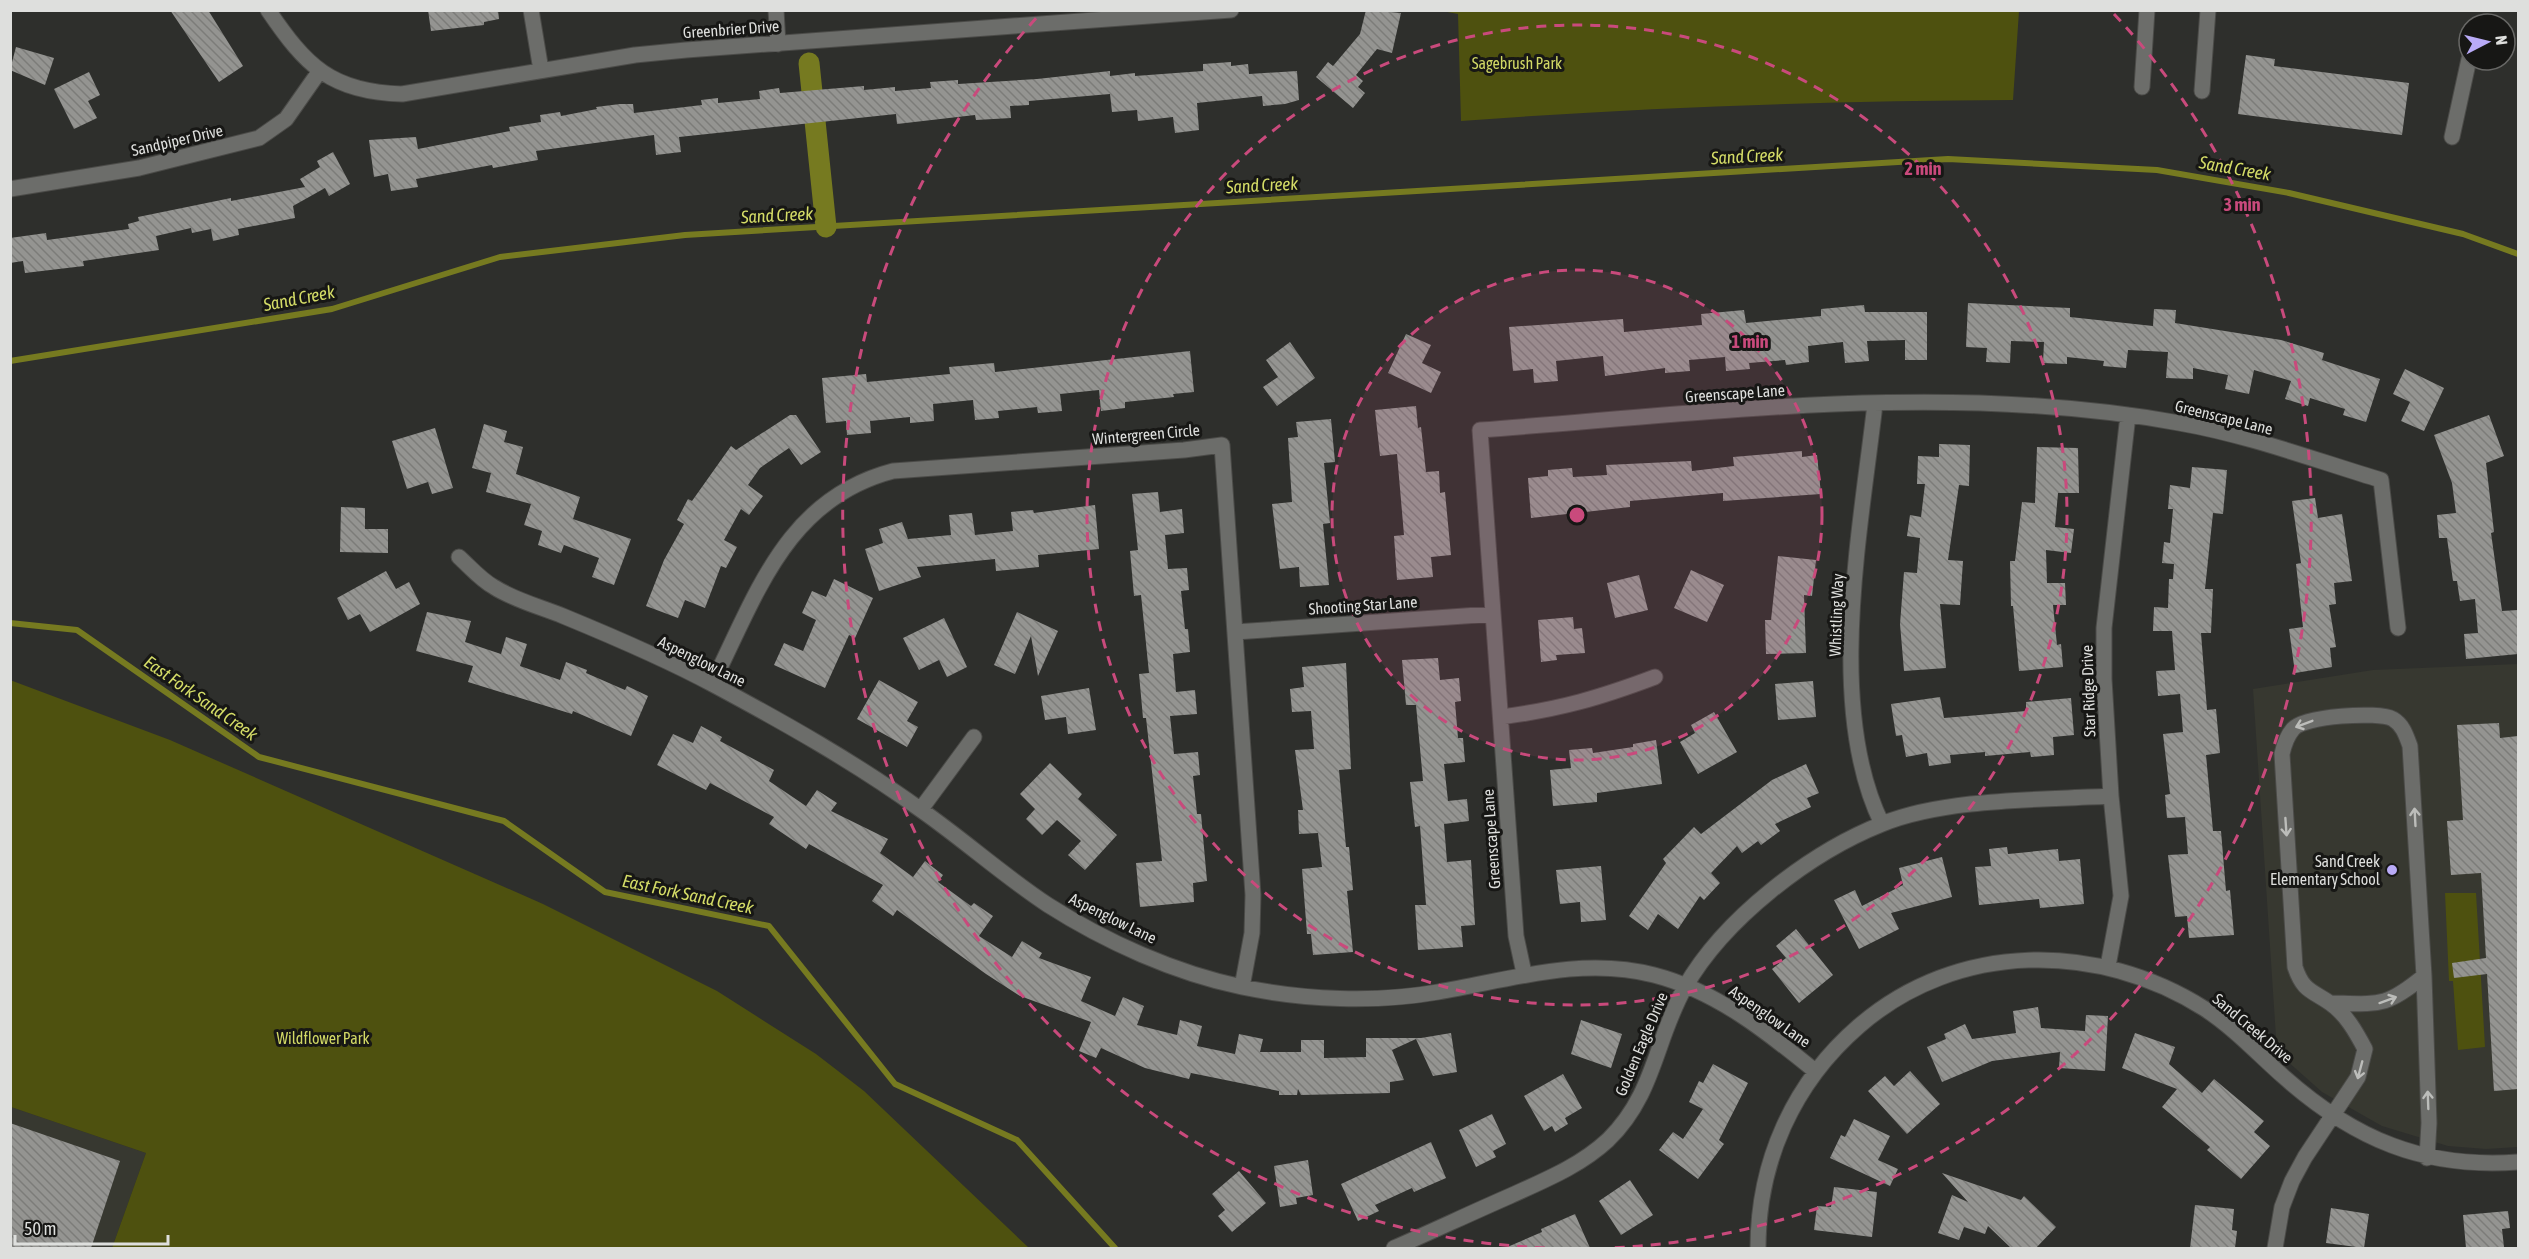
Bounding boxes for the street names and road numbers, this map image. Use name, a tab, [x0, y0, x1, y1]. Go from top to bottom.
street label: Greenbrier Drive	[682, 17, 780, 41]
street label: Sandpiper Drive	[129, 121, 225, 160]
street label: Greenscape Lane	[1684, 381, 1786, 406]
street label: Greenscape Lane	[2173, 396, 2275, 439]
street label: Wintergreen Circle	[1091, 420, 1201, 449]
street label: Whistling Way	[1826, 573, 1847, 657]
street label: Shooting Star Lane	[1308, 592, 1418, 619]
street label: Aspenglow Lane	[655, 632, 749, 691]
street label: Star Ridge Drive	[2077, 645, 2100, 737]
street label: Greenscape Lane	[1479, 788, 1504, 890]
street label: Aspenglow Lane	[1066, 889, 1160, 948]
street label: Aspenglow Lane	[1725, 981, 1814, 1051]
street label: Sand Creek Drive	[2210, 989, 2296, 1067]
street label: Golden Eagle Drive	[1611, 990, 1672, 1099]

